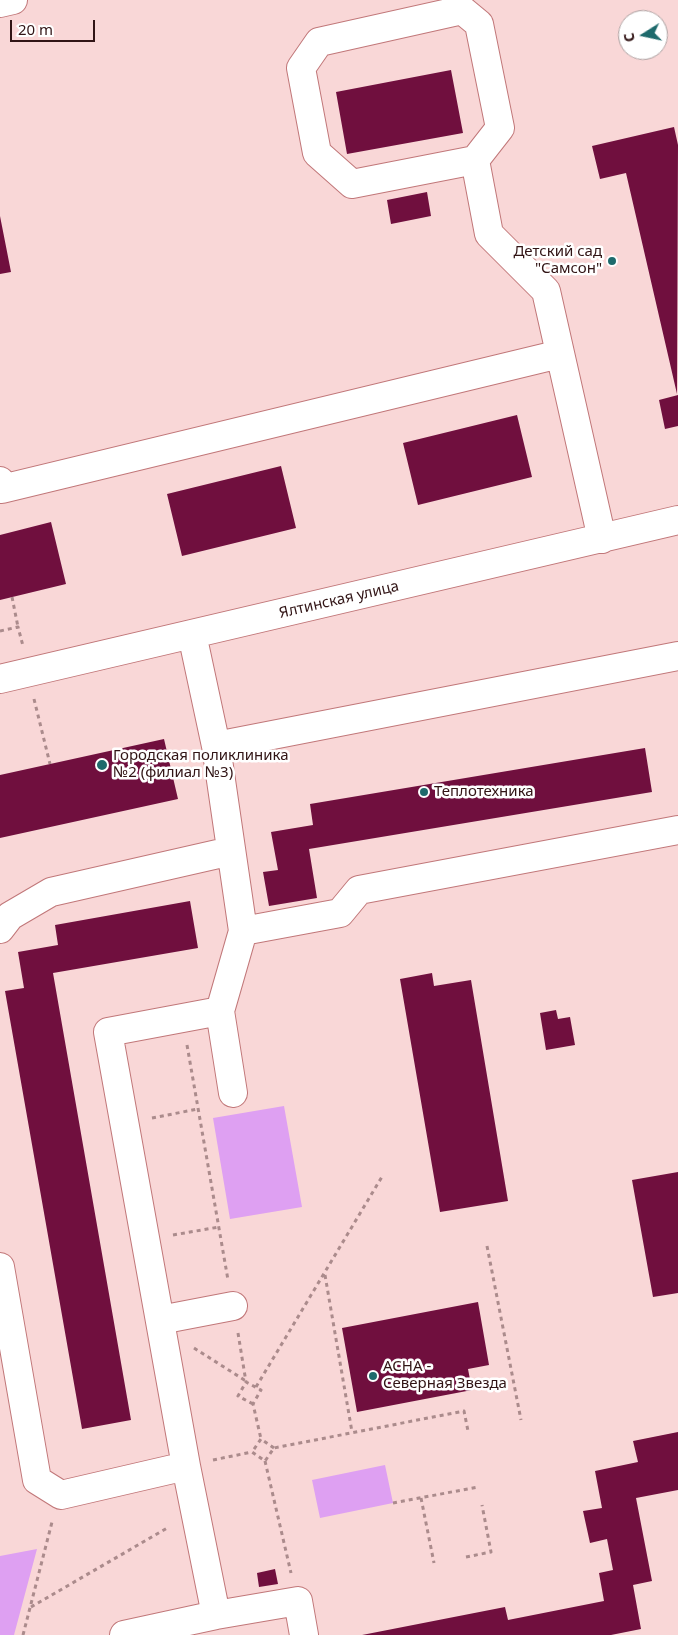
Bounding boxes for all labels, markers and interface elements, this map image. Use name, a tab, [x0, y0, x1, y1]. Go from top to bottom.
scale bar	[12, 10, 98, 42]
north arrow	[618, 10, 668, 60]
text: 20 m	[18, 19, 53, 39]
text: С	[619, 31, 639, 44]
place label: Детский сад "Самсон"	[513, 243, 602, 278]
marker: Детский сад "Самсон"	[606, 255, 618, 267]
street label: Ялтинская улица	[277, 577, 401, 623]
place label: Городская поликлиника №2 (филиал №3)	[113, 747, 289, 782]
marker: Городская поликлиника №2 (филиал №3)	[95, 758, 109, 772]
place label: Теплотехника	[434, 783, 534, 801]
marker: Теплотехника	[418, 786, 430, 798]
place label: АСНА - Северная Звезда	[383, 1358, 507, 1393]
marker: АСНА - Северная Звезда	[367, 1370, 379, 1382]

